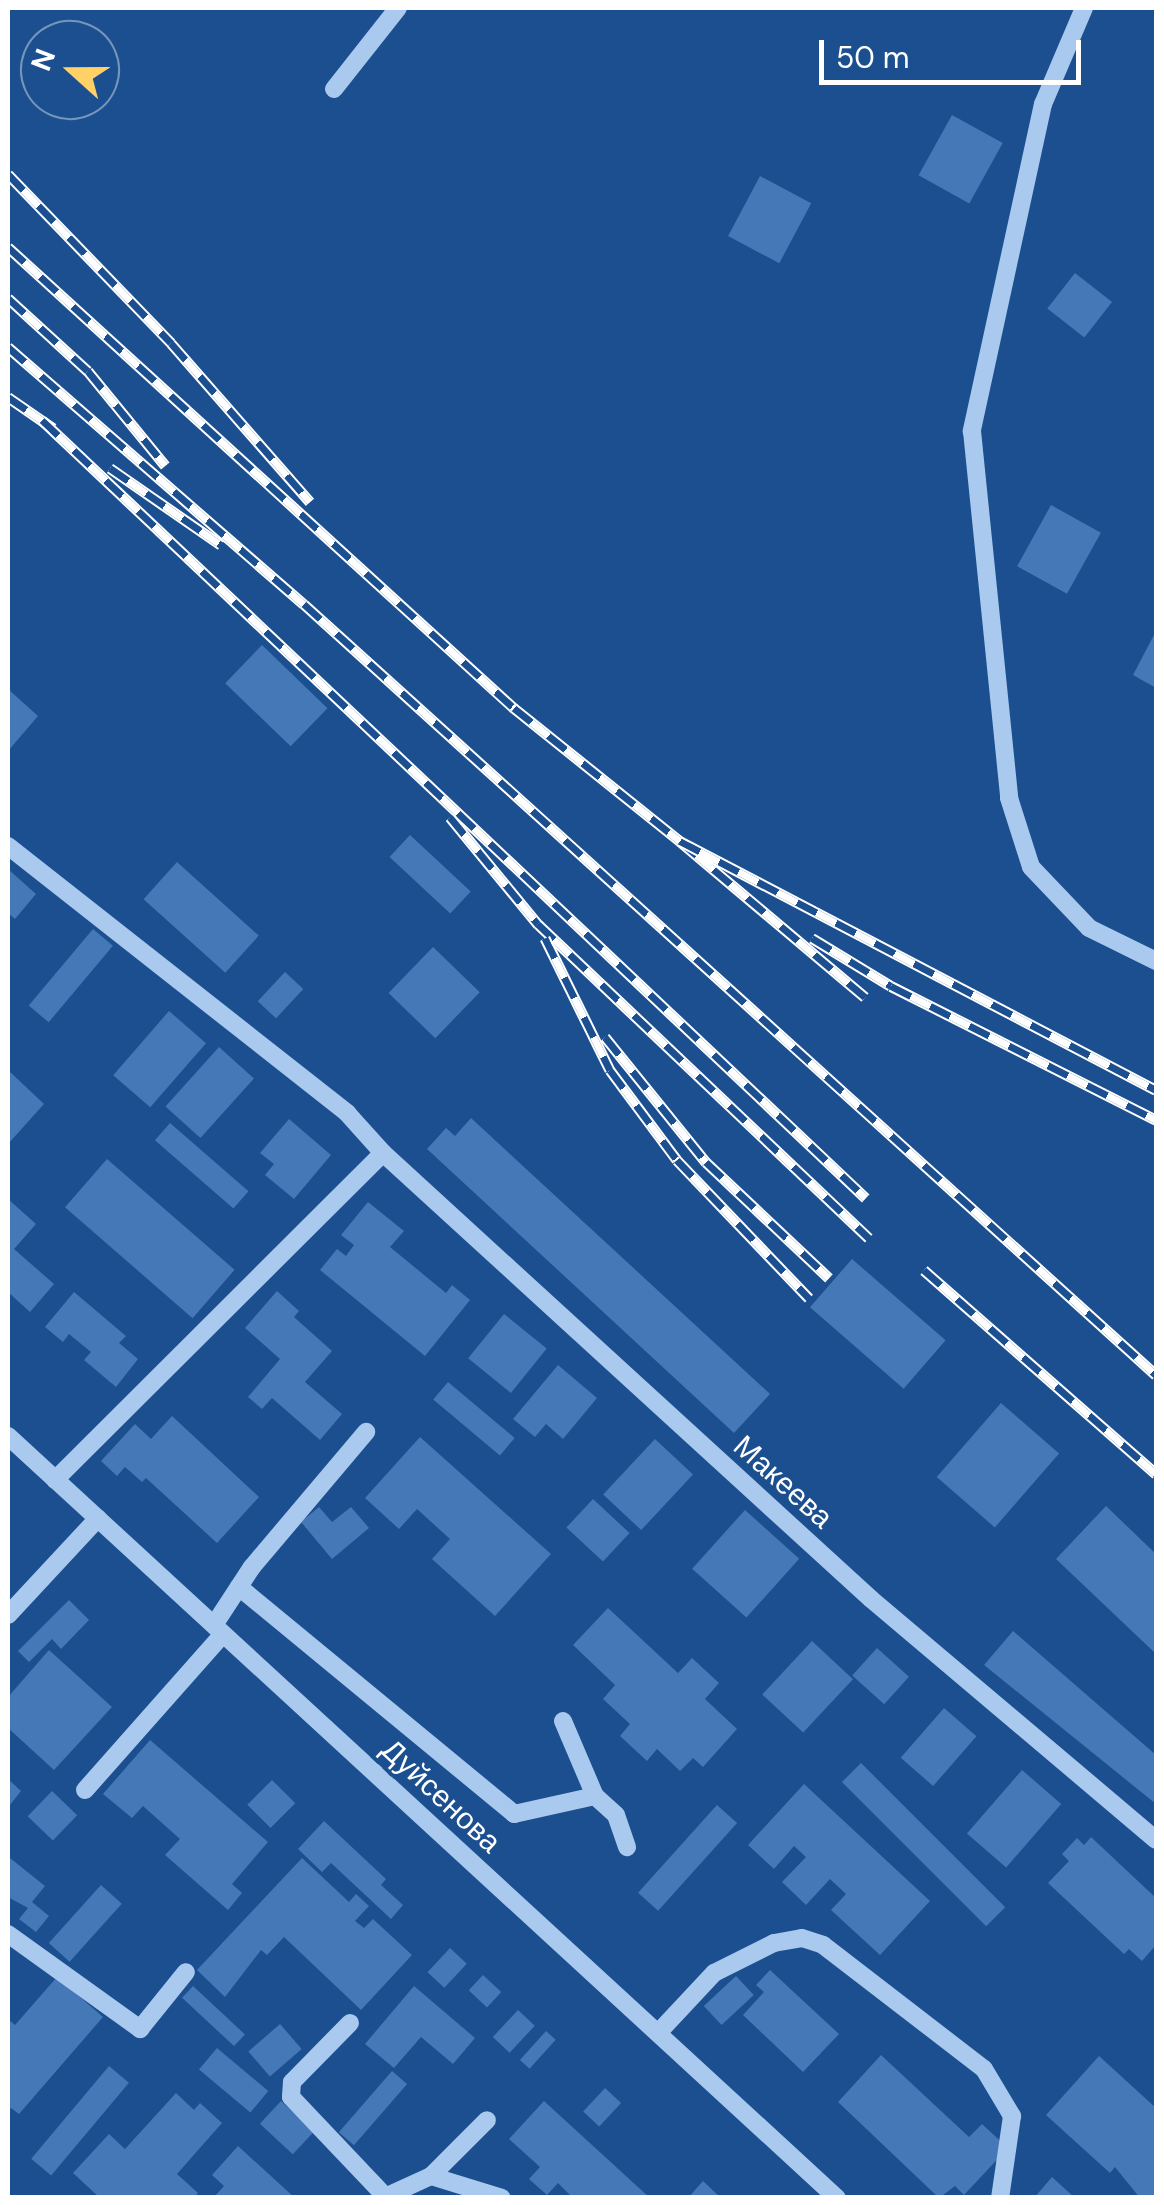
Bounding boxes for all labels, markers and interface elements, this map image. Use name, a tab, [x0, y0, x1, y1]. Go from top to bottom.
north arrow	[20, 20, 120, 120]
scale bar	[824, 20, 1086, 82]
text: 50 m	[836, 38, 910, 77]
text: N	[22, 44, 64, 76]
street label: Макеева	[726, 1428, 840, 1536]
street label: Дуйсенова	[374, 1732, 508, 1860]

